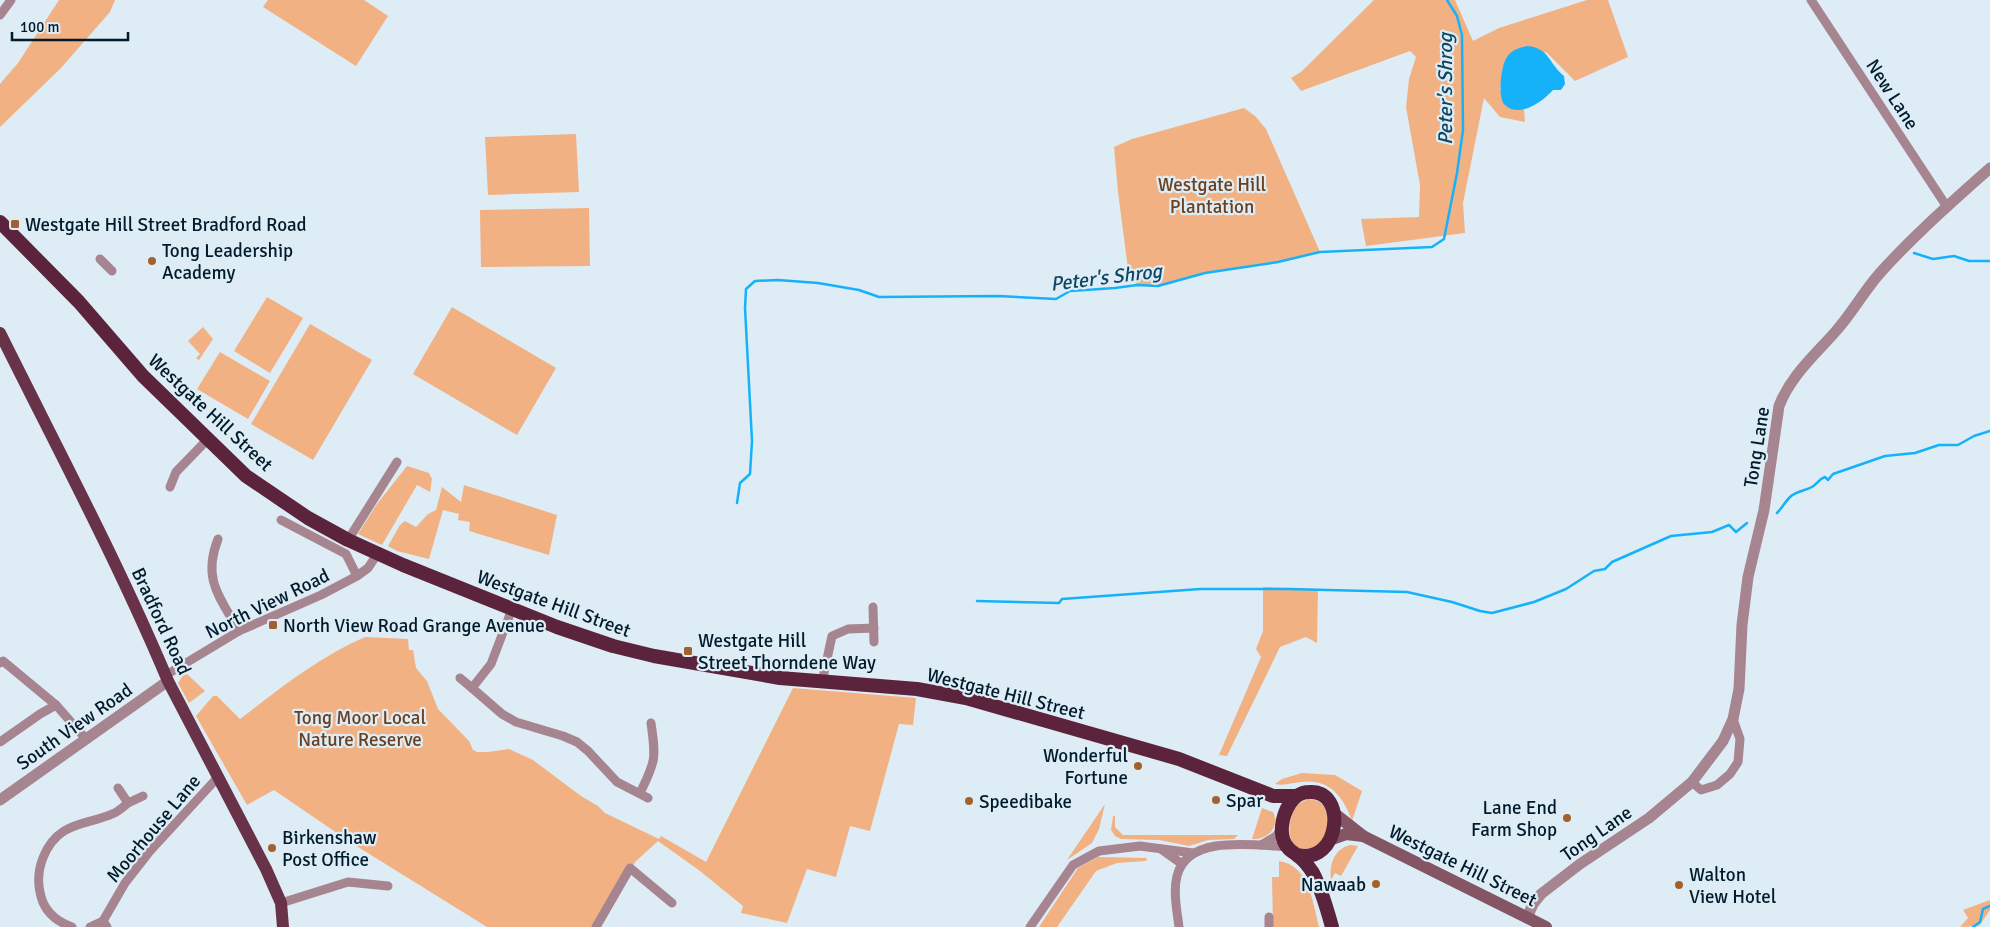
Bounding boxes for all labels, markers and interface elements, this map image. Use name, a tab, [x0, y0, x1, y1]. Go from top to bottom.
scale bar	[12, 10, 129, 42]
text: 100 m	[20, 18, 60, 36]
water label: Peter's Shrog	[1433, 31, 1458, 145]
street label: New Lane	[1860, 55, 1924, 134]
park label: Westgate Hill Plantation	[1158, 173, 1266, 219]
place label: Westgate Hill Street Bradford Road	[25, 213, 307, 237]
marker: Westgate Hill Street Bradford Road	[9, 218, 21, 230]
place label: Tong Leadership Academy	[162, 239, 293, 285]
marker: Tong Leadership Academy	[146, 255, 158, 267]
water label: Peter's Shrog	[1049, 258, 1165, 297]
street label: Westgate Hill Street	[143, 349, 278, 477]
street label: Tong Lane	[1739, 405, 1775, 489]
street label: North View Road	[201, 563, 333, 644]
street label: Bradford Road	[126, 564, 196, 679]
street label: Westgate Hill Street	[473, 565, 634, 643]
place label: North View Road Grange Avenue	[283, 614, 545, 638]
marker: North View Road Grange Avenue	[267, 619, 279, 631]
place label: Westgate Hill Street Thorndene Way	[698, 629, 876, 675]
marker: Westgate Hill Street Thorndene Way	[682, 645, 694, 657]
street label: Westgate Hill Street	[924, 663, 1088, 725]
street label: South View Road	[12, 678, 137, 776]
park label: Tong Moor Local Nature Reserve	[294, 706, 426, 752]
place label: Wonderful Fortune	[1043, 744, 1128, 790]
marker: Wonderful Fortune	[1132, 760, 1144, 772]
street label: Moorhouse Lane	[102, 770, 206, 888]
place label: Spar	[1226, 789, 1263, 813]
place label: Speedibake	[979, 790, 1072, 814]
marker: Spar	[1210, 794, 1222, 806]
marker: Speedibake	[963, 795, 975, 807]
place label: Lane End Farm Shop	[1471, 796, 1557, 842]
street label: Tong Lane	[1556, 801, 1637, 867]
marker: Lane End Farm Shop	[1561, 812, 1573, 824]
street label: Westgate Hill Street	[1384, 820, 1541, 912]
place label: Birkenshaw Post Office	[282, 826, 377, 872]
marker: Birkenshaw Post Office	[266, 842, 278, 854]
place label: Walton View Hotel	[1689, 863, 1776, 909]
place label: Nawaab	[1301, 873, 1366, 897]
marker: Nawaab	[1370, 878, 1382, 890]
marker: Walton View Hotel	[1673, 879, 1685, 891]

